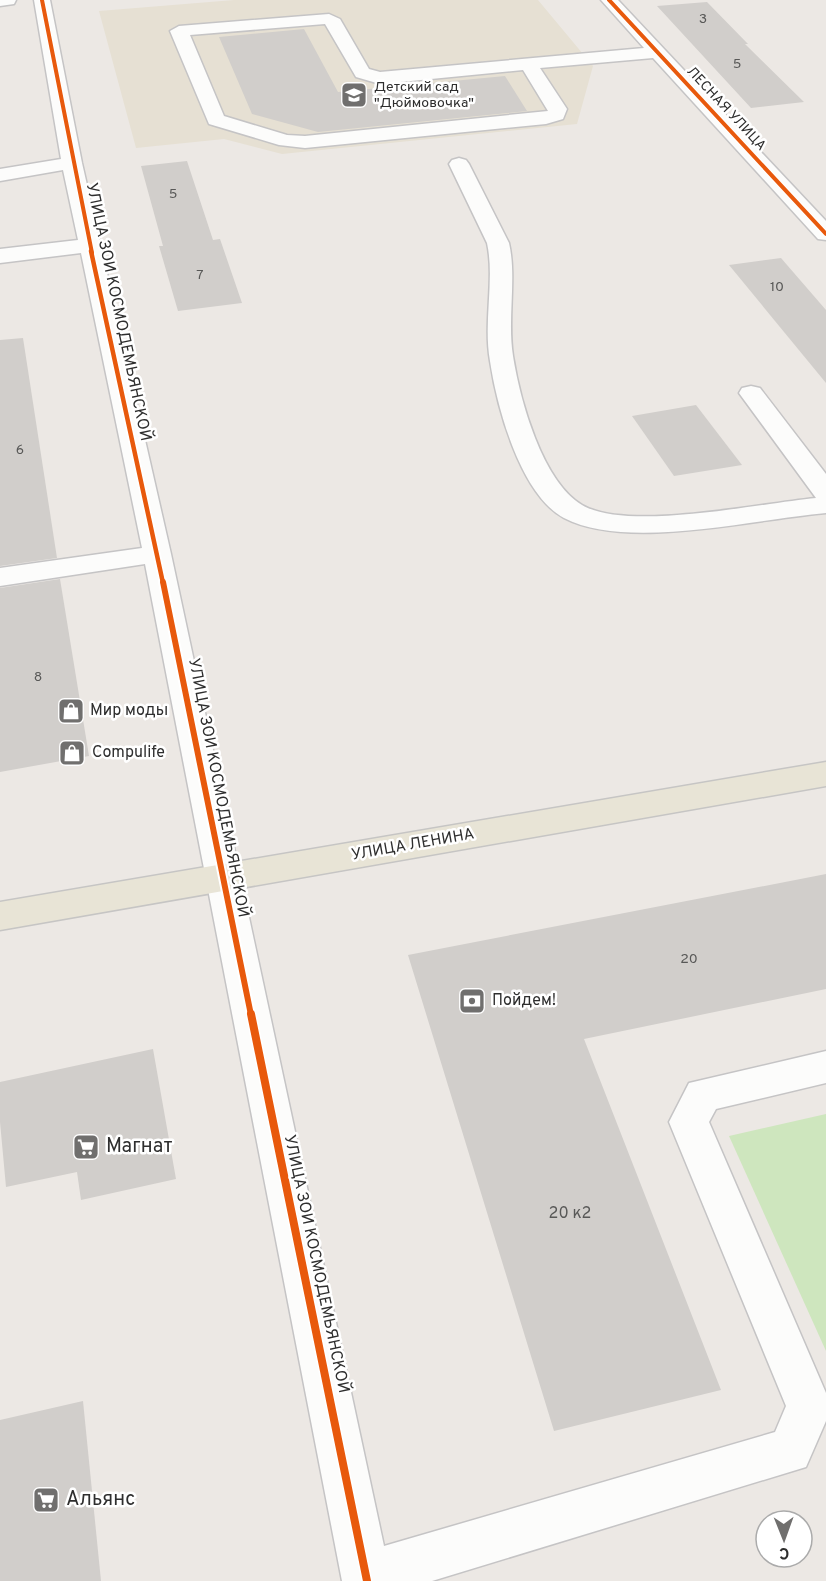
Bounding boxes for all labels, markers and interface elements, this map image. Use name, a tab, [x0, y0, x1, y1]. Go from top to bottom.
house number: 3	[699, 11, 707, 28]
house number: 5	[733, 56, 741, 73]
street label: ЛЕСНАЯ УЛИЦА	[683, 63, 769, 155]
place label: Детский сад "Дюймовочка"	[374, 79, 474, 112]
school or university icon: Детский сад "Дюймовочка"	[339, 80, 369, 110]
street label: УЛИЦА ЗОИ КОСМОДЕМЬЯНСКОЙ	[81, 181, 157, 443]
house number: 5	[169, 186, 177, 203]
house number: 7	[196, 267, 204, 284]
house number: 10	[770, 279, 784, 296]
house number: 6	[16, 442, 24, 459]
street label: УЛИЦА ЗОИ КОСМОДЕМЬЯНСКОЙ	[183, 656, 255, 919]
house number: 8	[34, 669, 42, 686]
shop icon: Мир моды	[56, 696, 86, 726]
place label: Мир моды	[90, 701, 168, 721]
shop icon: Compulife	[57, 738, 87, 768]
place label: Compulife	[92, 743, 165, 763]
street label: УЛИЦА ЛЕНИНА	[350, 824, 476, 866]
house number: 20	[680, 951, 698, 968]
bank icon: Пойдем!	[457, 986, 487, 1016]
place label: Пойдем!	[492, 991, 556, 1011]
supermarket icon: Магнат	[71, 1132, 101, 1162]
street label: УЛИЦА ЗОИ КОСМОДЕМЬЯНСКОЙ	[279, 1133, 355, 1395]
place label: Магнат	[106, 1134, 172, 1160]
house number: 20 к2	[549, 1204, 591, 1224]
supermarket icon: Альянс	[31, 1485, 61, 1515]
place label: Альянс	[66, 1487, 135, 1513]
north arrow	[754, 1509, 814, 1569]
text: С	[779, 1542, 790, 1562]

